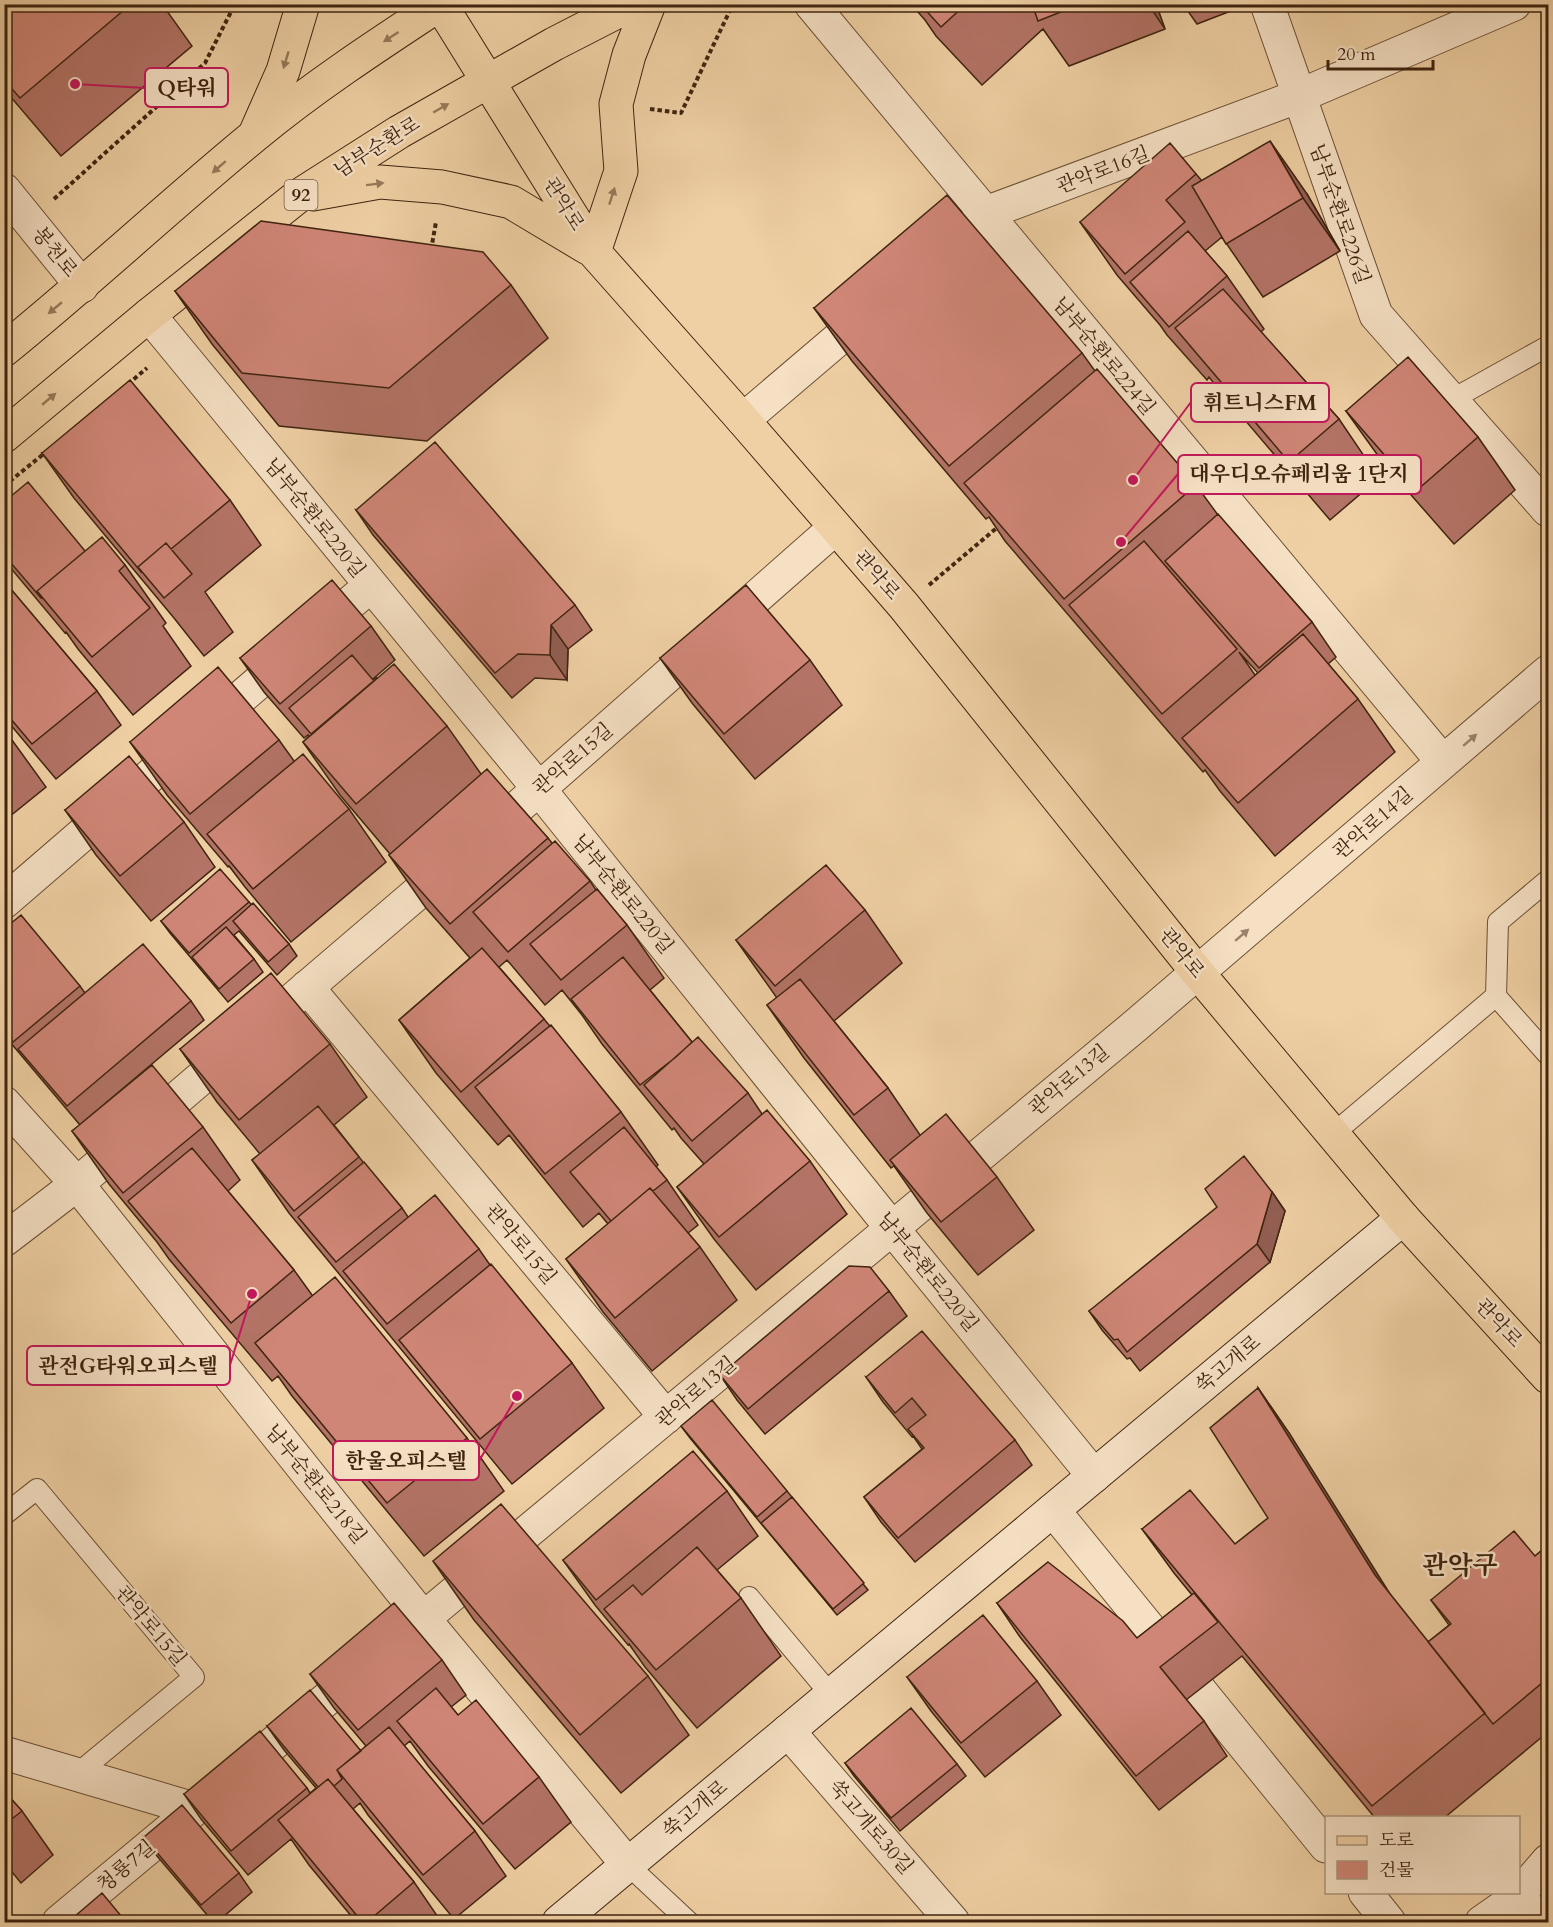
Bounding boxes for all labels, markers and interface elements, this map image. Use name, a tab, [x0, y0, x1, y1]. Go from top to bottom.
one-way arrow	[383, 31, 399, 42]
scale bar	[1328, 33, 1433, 71]
text: 20 m	[1337, 42, 1376, 67]
one-way arrow	[281, 51, 290, 69]
callout: Q타워	[145, 68, 228, 107]
text: Q타워	[157, 74, 217, 103]
one-way arrow	[433, 103, 450, 113]
street label: 남부순환로	[329, 110, 425, 184]
street label: 관악로16길	[1053, 140, 1153, 200]
street label: 남부순환로226길	[1303, 140, 1377, 288]
one-way arrow	[212, 160, 227, 173]
street label: 관악로	[537, 172, 591, 236]
one-way arrow	[366, 179, 385, 188]
road number: 92	[284, 180, 318, 210]
one-way arrow	[608, 187, 617, 205]
street label: 봉천로	[26, 221, 84, 283]
street label: 남부순환로224길	[1047, 291, 1161, 421]
one-way arrow	[47, 302, 63, 315]
callout: 휘트니스FM	[1191, 383, 1329, 422]
text: 휘트니스FM	[1203, 389, 1317, 418]
one-way arrow	[41, 393, 56, 406]
street label: 남부순환로220길	[258, 453, 372, 583]
callout: 대우디오슈페리움 1단지	[1178, 455, 1421, 494]
text: 대우디오슈페리움 1단지	[1189, 460, 1409, 489]
street label: 관악로	[848, 544, 906, 606]
street label: 관악로15길	[527, 717, 619, 801]
one-way arrow	[1462, 733, 1478, 746]
street label: 관악로14길	[1327, 781, 1419, 865]
street label: 남부순환로220길	[566, 829, 680, 959]
street label: 관악로	[1153, 922, 1211, 984]
one-way arrow	[1234, 929, 1249, 942]
street label: 관악로13길	[1023, 1038, 1115, 1122]
street label: 관악로15길	[479, 1198, 563, 1290]
street label: 남부순환로220길	[871, 1207, 985, 1337]
street label: 관악로	[1469, 1293, 1529, 1353]
street label: 쑥고개로	[1190, 1329, 1266, 1399]
callout: 관전G타워오피스텔	[27, 1346, 230, 1385]
street label: 관악로13길	[650, 1350, 742, 1434]
text: 관전G타워오피스텔	[38, 1352, 218, 1381]
street label: 남부순환로218길	[259, 1419, 373, 1549]
callout: 한울오피스텔	[333, 1441, 479, 1480]
text: 한울오피스텔	[345, 1447, 467, 1476]
district label: 관악구	[1422, 1548, 1498, 1583]
street label: 관악로15길	[109, 1580, 193, 1672]
street label: 쑥고개로	[657, 1774, 733, 1844]
street label: 쑥고개로30길	[822, 1774, 920, 1880]
legend	[1325, 1816, 1520, 1894]
text: 도로	[1379, 1828, 1414, 1853]
street label: 청룡7길	[91, 1834, 161, 1898]
text: 건물	[1379, 1858, 1414, 1883]

